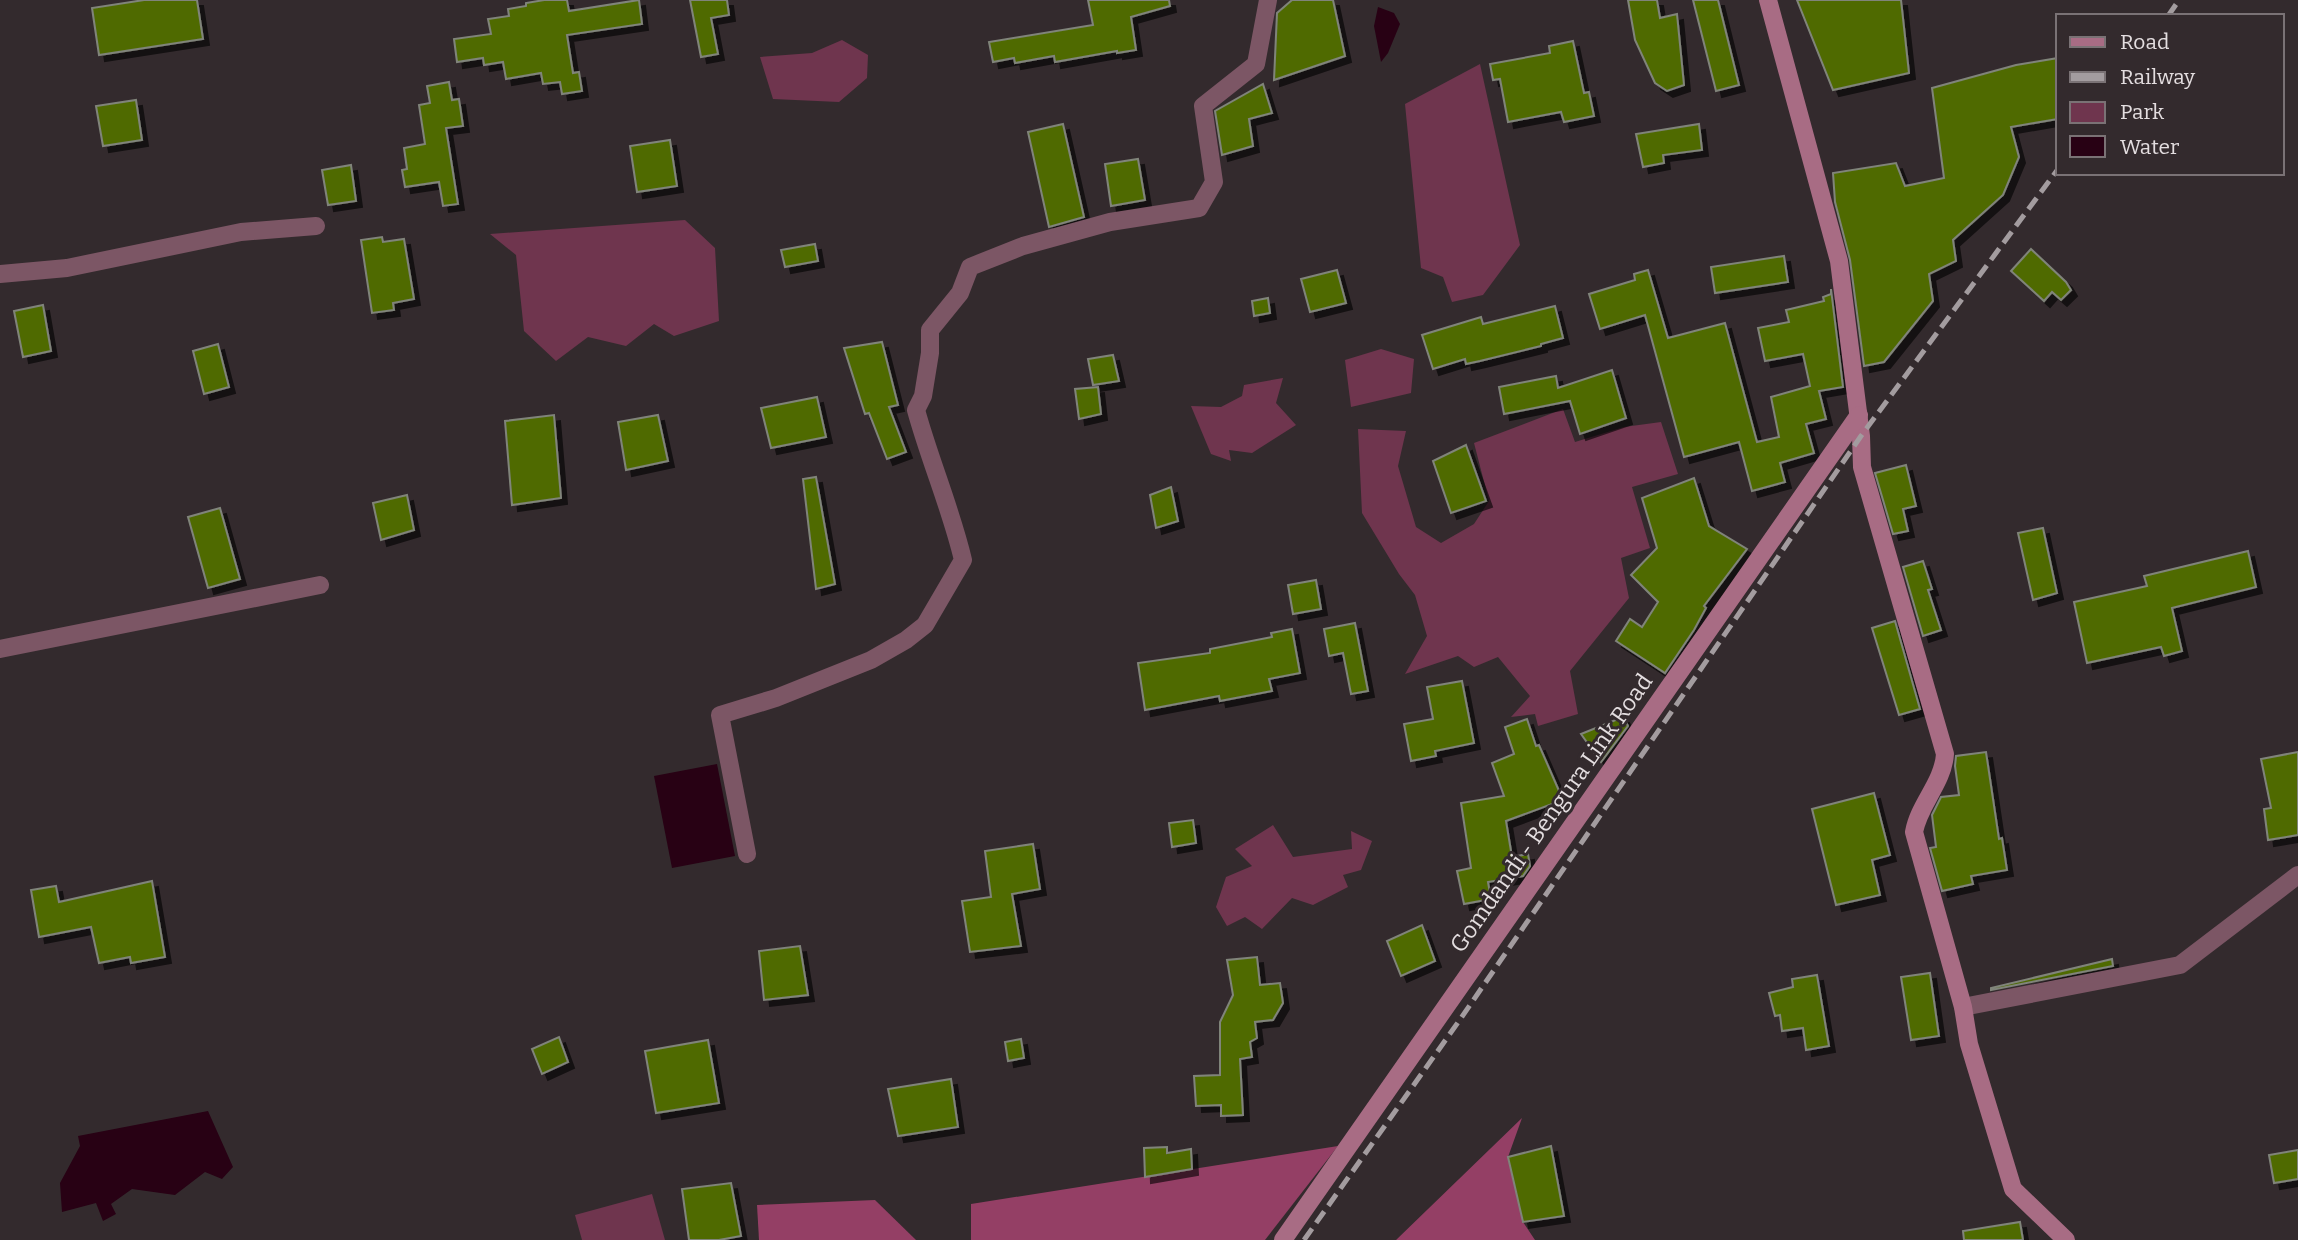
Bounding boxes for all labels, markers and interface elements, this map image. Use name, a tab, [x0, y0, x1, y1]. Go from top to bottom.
legend	[2056, 14, 2284, 175]
text: Road	[2120, 29, 2169, 55]
text: Railway	[2120, 64, 2196, 90]
text: Park	[2120, 99, 2164, 125]
text: Water	[2120, 134, 2179, 160]
street label: Gomdandi - Bengura Link Road	[1444, 668, 1658, 958]

